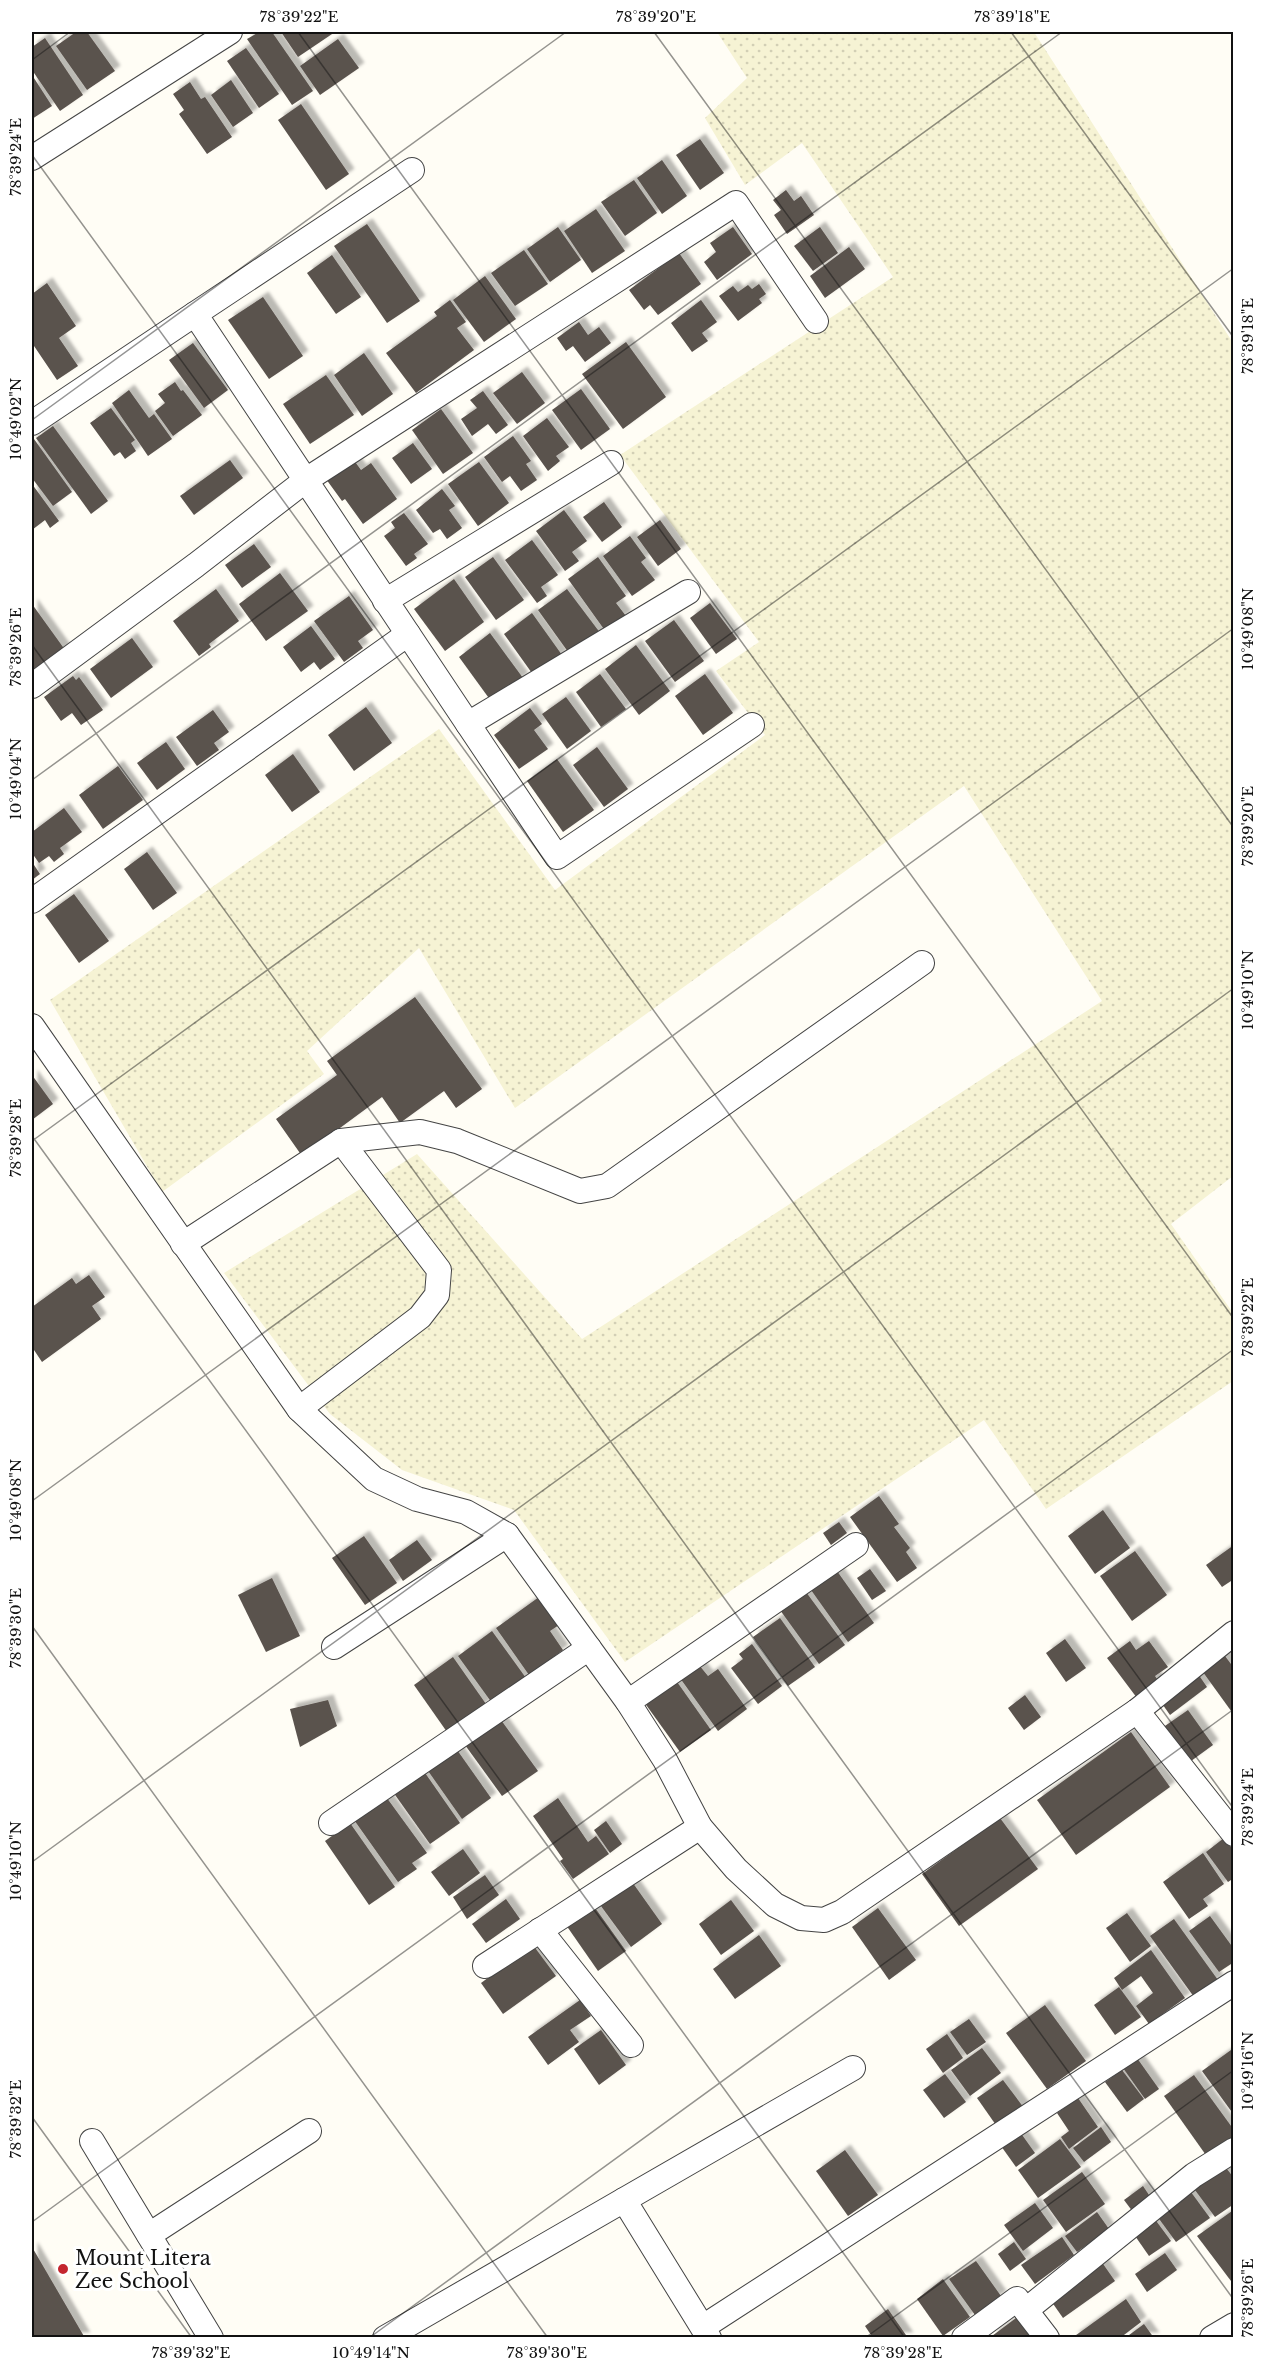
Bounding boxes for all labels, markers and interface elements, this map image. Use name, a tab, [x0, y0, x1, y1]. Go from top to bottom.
text: 78°39'22"E	[260, 7, 339, 26]
text: 78°39'20"E	[616, 7, 696, 26]
text: 78°39'18"E	[974, 7, 1050, 26]
text: 78°39'24"E	[6, 118, 25, 196]
text: 78°39'18"E	[1238, 298, 1257, 374]
text: 10°49'02"N	[6, 378, 25, 460]
text: 10°49'08"N	[1238, 588, 1257, 670]
text: 78°39'26"E	[6, 607, 25, 687]
text: 10°49'04"N	[6, 738, 25, 820]
text: 78°39'20"E	[1238, 786, 1257, 866]
text: 10°49'10"N	[1238, 950, 1257, 1030]
text: 78°39'28"E	[6, 1099, 25, 1177]
text: 78°39'22"E	[1238, 1277, 1257, 1356]
text: 10°49'08"N	[6, 1459, 25, 1541]
text: 78°39'30"E	[6, 1588, 25, 1668]
text: 78°39'24"E	[1238, 1768, 1257, 1846]
text: 10°49'10"N	[6, 1821, 25, 1901]
text: 10°49'16"N	[1238, 2031, 1257, 2111]
text: 78°39'32"E	[6, 2079, 25, 2158]
place label: Mount Litera Zee School	[75, 2246, 212, 2293]
text: 78°39'26"E	[1238, 2258, 1257, 2338]
marker: Mount Litera Zee School	[56, 2262, 70, 2276]
text: 78°39'32"E	[152, 2343, 231, 2362]
text: 10°49'14"N	[332, 2343, 410, 2362]
text: 78°39'30"E	[507, 2343, 587, 2362]
text: 78°39'28"E	[864, 2343, 942, 2362]

